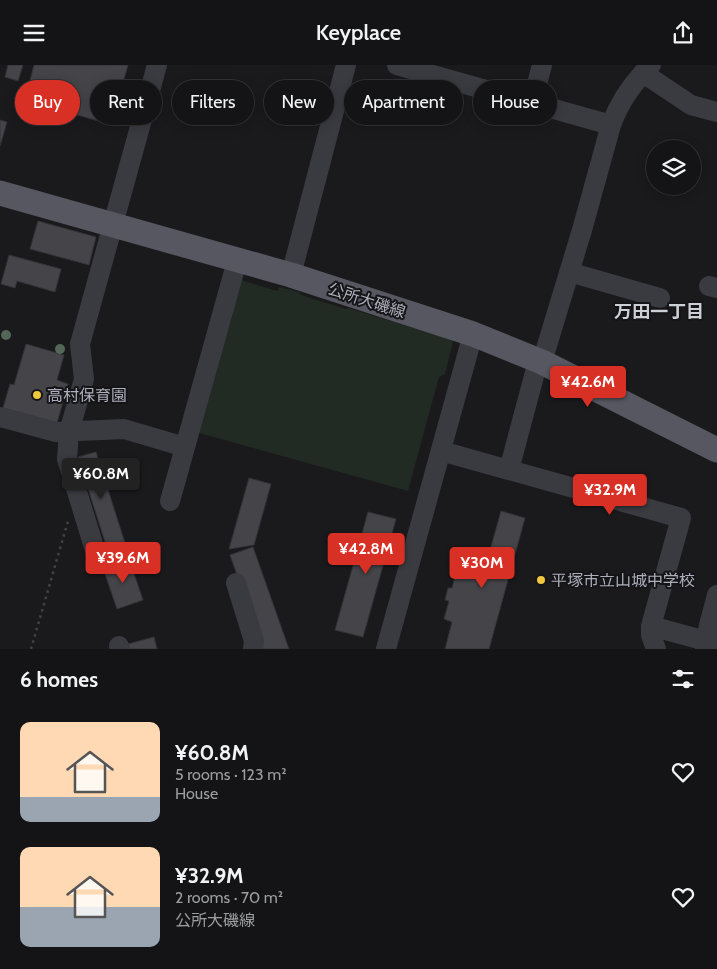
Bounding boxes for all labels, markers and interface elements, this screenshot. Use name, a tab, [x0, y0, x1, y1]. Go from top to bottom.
icon: menu	[20, 19, 48, 47]
text: Keyplace	[316, 19, 401, 46]
icon: share	[669, 19, 697, 47]
chip: Buy	[15, 80, 80, 125]
chip: Rent	[90, 80, 162, 125]
chip: Filters	[172, 80, 254, 125]
chip: New	[264, 80, 334, 125]
chip: Apartment	[344, 80, 463, 125]
chip: House	[473, 80, 557, 125]
map controls	[646, 140, 701, 195]
button: layers	[646, 140, 701, 195]
street label: 公所大磯線	[326, 279, 408, 322]
district label: 万田一丁目	[614, 301, 704, 323]
pin: ¥42.6M	[547, 365, 629, 408]
text: ¥42.6M	[561, 372, 615, 391]
place label: 高村保育園	[47, 386, 127, 405]
marker: 高村保育園	[31, 389, 43, 401]
pin: ¥60.8M	[60, 457, 142, 500]
text: ¥60.8M	[73, 464, 129, 483]
pin: ¥32.9M	[569, 473, 651, 516]
text: ¥32.9M	[584, 480, 636, 499]
pin: ¥42.8M	[325, 533, 407, 575]
text: ¥42.8M	[339, 539, 393, 558]
pin: ¥39.6M	[82, 541, 164, 584]
pin: ¥30M	[452, 547, 512, 589]
text: ¥39.6M	[97, 548, 149, 567]
text: ¥30M	[461, 553, 503, 572]
place label: 平塚市立山城中学校	[551, 571, 695, 590]
marker: 平塚市立山城中学校	[535, 574, 547, 586]
icon: filters	[669, 665, 697, 693]
text: 6 homes	[20, 667, 98, 692]
text: ¥60.8M	[175, 740, 249, 765]
icon: home	[60, 742, 120, 802]
icon: heart	[669, 758, 697, 786]
text: 5 rooms · 123 m²	[175, 765, 287, 784]
text: House	[175, 784, 218, 803]
text: ¥32.9M	[175, 863, 244, 888]
icon: home	[60, 867, 120, 927]
icon: heart	[669, 883, 697, 911]
text: 2 rooms · 70 m²	[175, 888, 283, 907]
text: 公所大磯線	[175, 911, 255, 930]

